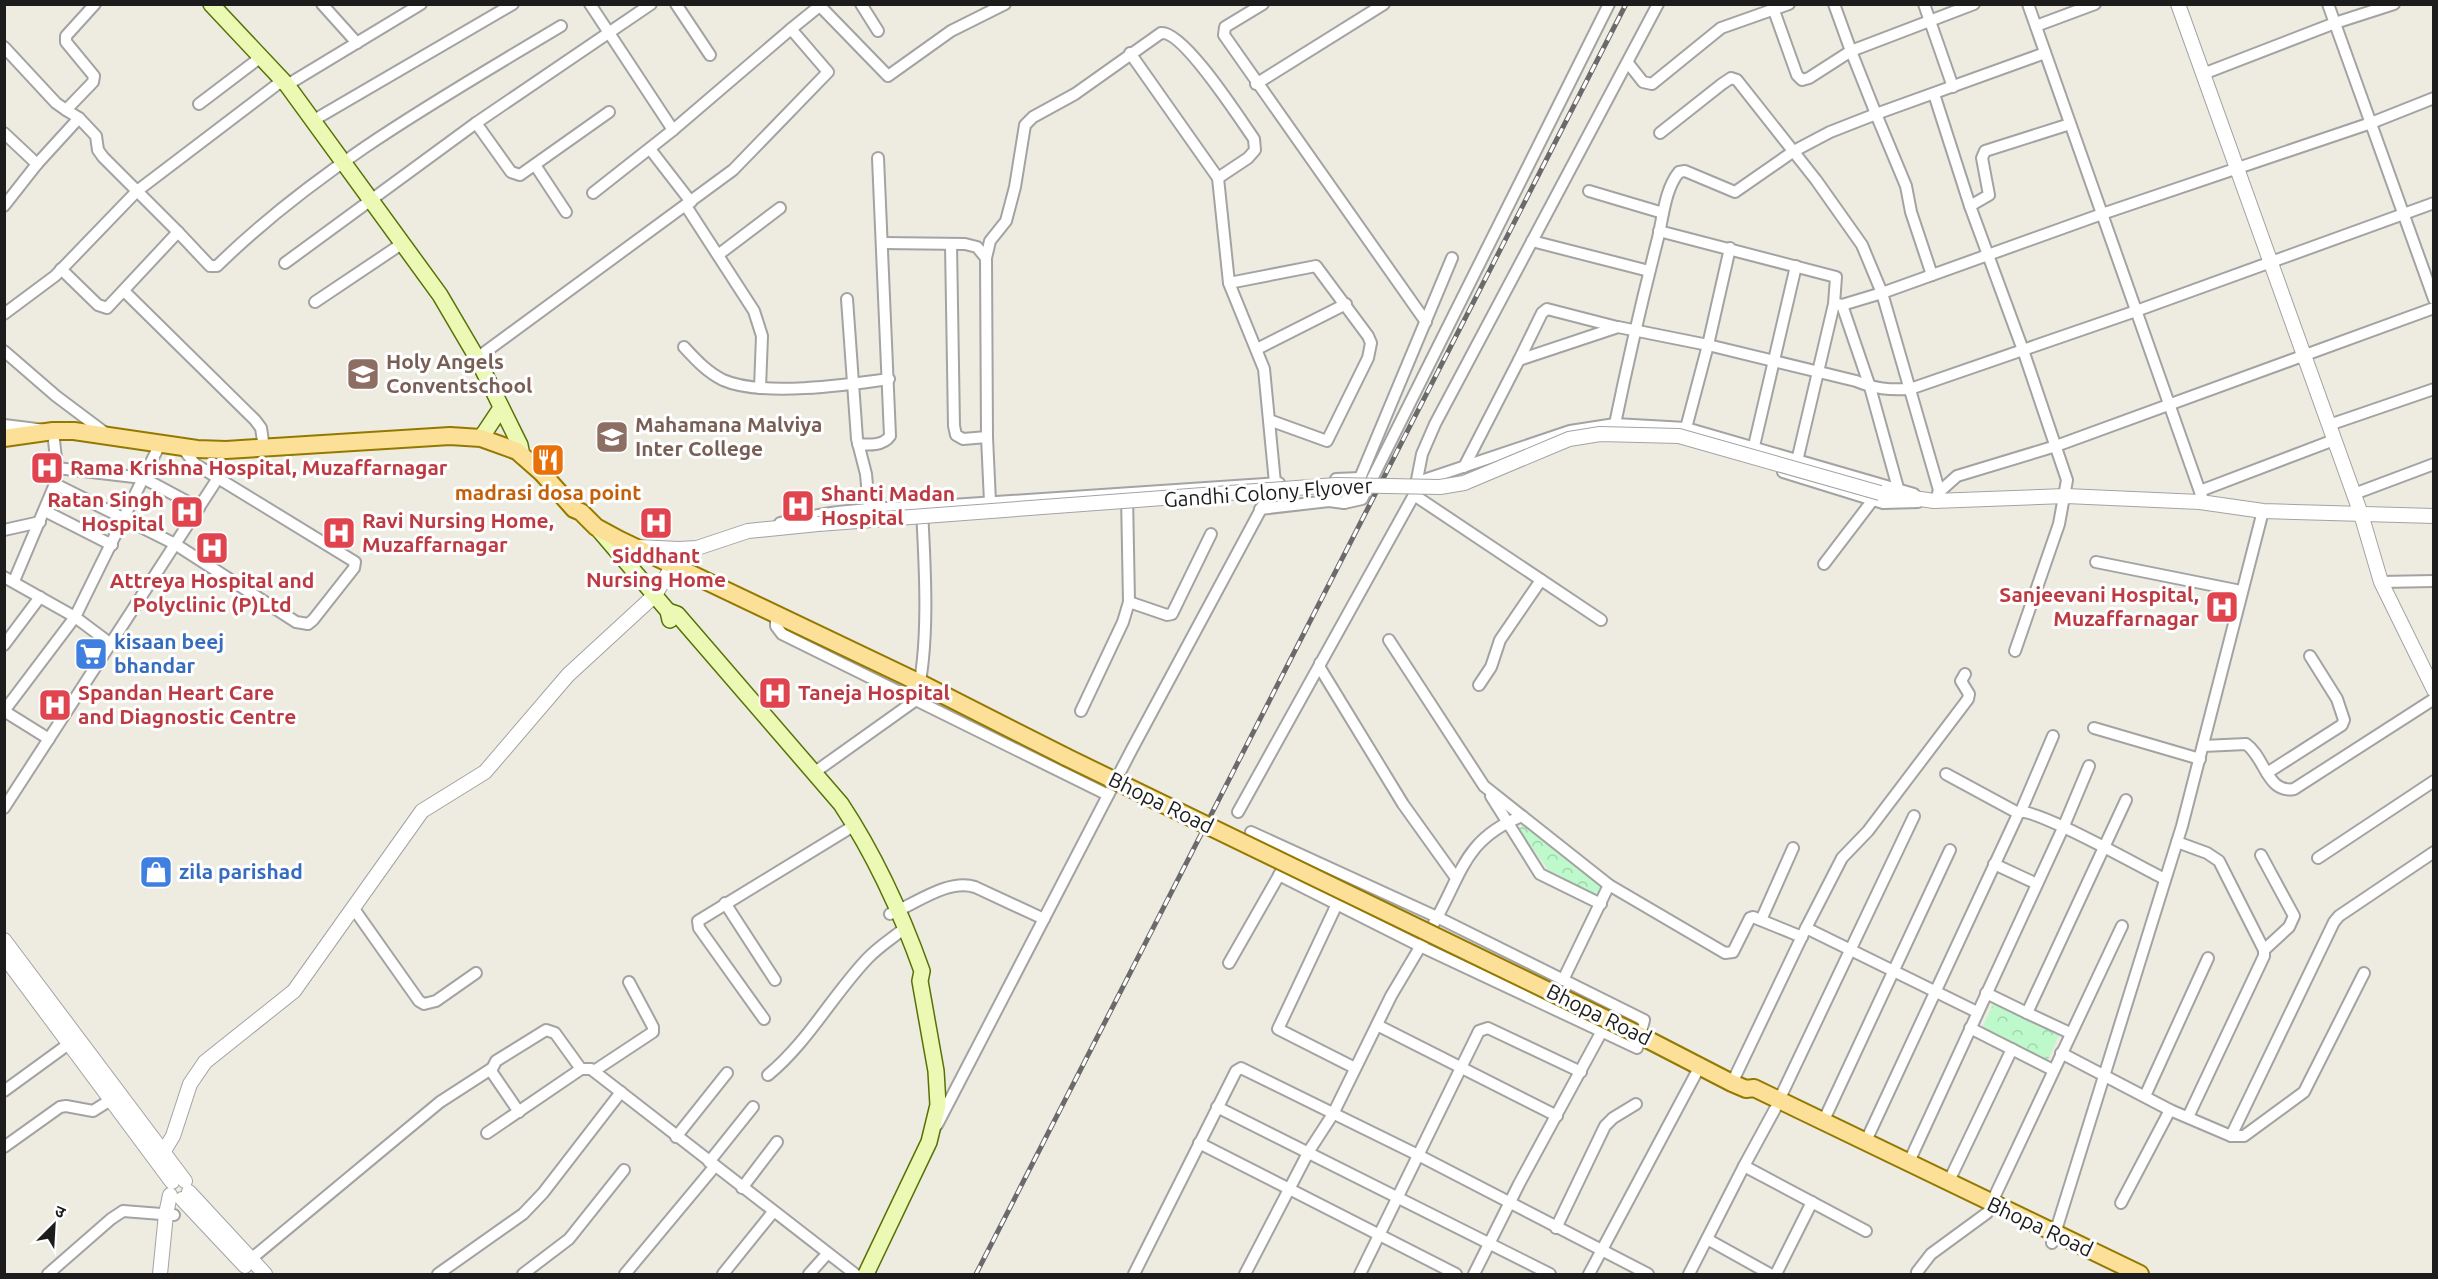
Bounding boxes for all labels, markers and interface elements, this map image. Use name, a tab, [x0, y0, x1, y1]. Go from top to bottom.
place label: Holy Angels Conventschool	[386, 349, 532, 397]
school or university icon: Holy Angels Conventschool	[345, 356, 381, 392]
place label: Mahamana Malviya Inter College	[635, 412, 822, 460]
school or university icon: Mahamana Malviya Inter College	[594, 419, 630, 455]
restaurant icon: madrasi dosa point	[530, 442, 566, 478]
hospital icon: Rama Krishna Hospital, Muzaffarnagar	[29, 450, 65, 486]
place label: Rama Krishna Hospital, Muzaffarnagar	[70, 455, 448, 479]
street label: Gandhi Colony Flyover	[1163, 473, 1373, 511]
place label: madrasi dosa point	[455, 480, 641, 504]
place label: Shanti Madan Hospital	[821, 481, 955, 529]
place label: Ratan Singh Hospital	[47, 487, 164, 535]
hospital icon: Shanti Madan Hospital	[780, 488, 816, 524]
hospital icon: Ratan Singh Hospital	[169, 494, 205, 530]
hospital icon: Siddhant Nursing Home	[638, 505, 674, 541]
place label: Ravi Nursing Home, Muzaffarnagar	[362, 508, 554, 556]
hospital icon: Ravi Nursing Home, Muzaffarnagar	[321, 515, 357, 551]
hospital icon: Attreya Hospital and Polyclinic (P)Ltd	[194, 530, 230, 566]
place label: Siddhant Nursing Home	[586, 543, 726, 591]
place label: Attreya Hospital and Polyclinic (P)Ltd	[110, 568, 314, 616]
place label: Sanjeevani Hospital, Muzaffarnagar	[1999, 582, 2199, 630]
hospital icon: Sanjeevani Hospital, Muzaffarnagar	[2204, 589, 2240, 625]
place label: kisaan beej bhandar	[114, 629, 224, 677]
supermarket icon: kisaan beej bhandar	[73, 636, 109, 672]
hospital icon: Taneja Hospital	[757, 675, 793, 711]
place label: Spandan Heart Care and Diagnostic Centre	[78, 680, 296, 728]
place label: Taneja Hospital	[798, 680, 950, 704]
hospital icon: Spandan Heart Care and Diagnostic Centre	[37, 687, 73, 723]
street label: Bhopa Road	[1105, 766, 1218, 838]
shop icon: zila parishad	[138, 854, 174, 890]
place label: zila parishad	[179, 859, 303, 883]
street label: Bhopa Road	[1543, 978, 1656, 1050]
street label: Bhopa Road	[1984, 1191, 2097, 1261]
north arrow	[24, 1195, 84, 1255]
text: उ	[52, 1201, 69, 1222]

